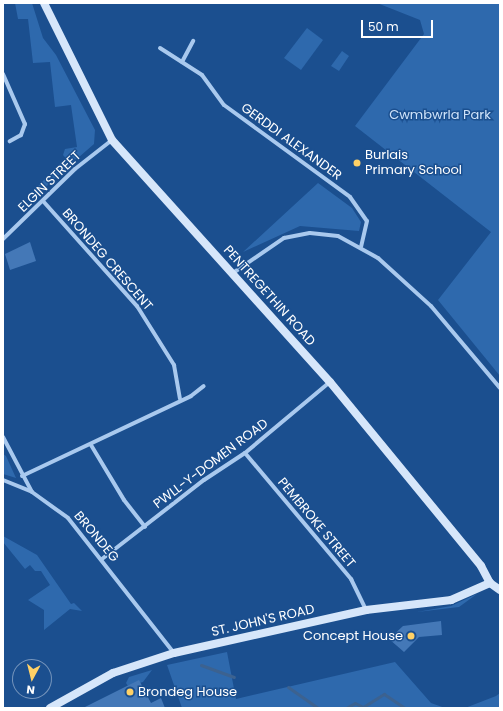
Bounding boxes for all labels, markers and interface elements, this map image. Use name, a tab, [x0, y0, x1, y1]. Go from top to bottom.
scale bar	[363, 12, 435, 38]
text: 50 m	[368, 18, 399, 35]
street label: GERDDI ALEXANDER	[238, 100, 344, 184]
park label: Cwmbwrla Park	[389, 107, 491, 123]
street label: ELGIN STREET	[15, 148, 85, 216]
place label: Burlais Primary School	[365, 148, 462, 179]
marker: Burlais Primary School	[352, 158, 362, 168]
street label: BRONDEG CRESCENT	[59, 206, 155, 314]
street label: PENTREGETHIN ROAD	[220, 243, 318, 349]
street label: PWLL-Y-DOMEN ROAD	[151, 416, 271, 512]
street label: PEMBROKE STREET	[274, 475, 358, 571]
street label: BRONDEG	[70, 509, 122, 565]
street label: ST. JOHN'S ROAD	[210, 602, 316, 640]
place label: Concept House	[303, 628, 403, 644]
marker: Concept House	[406, 631, 416, 641]
north arrow	[12, 659, 52, 699]
text: N	[26, 681, 36, 698]
place label: Brondeg House	[138, 684, 237, 700]
marker: Brondeg House	[125, 687, 135, 697]

